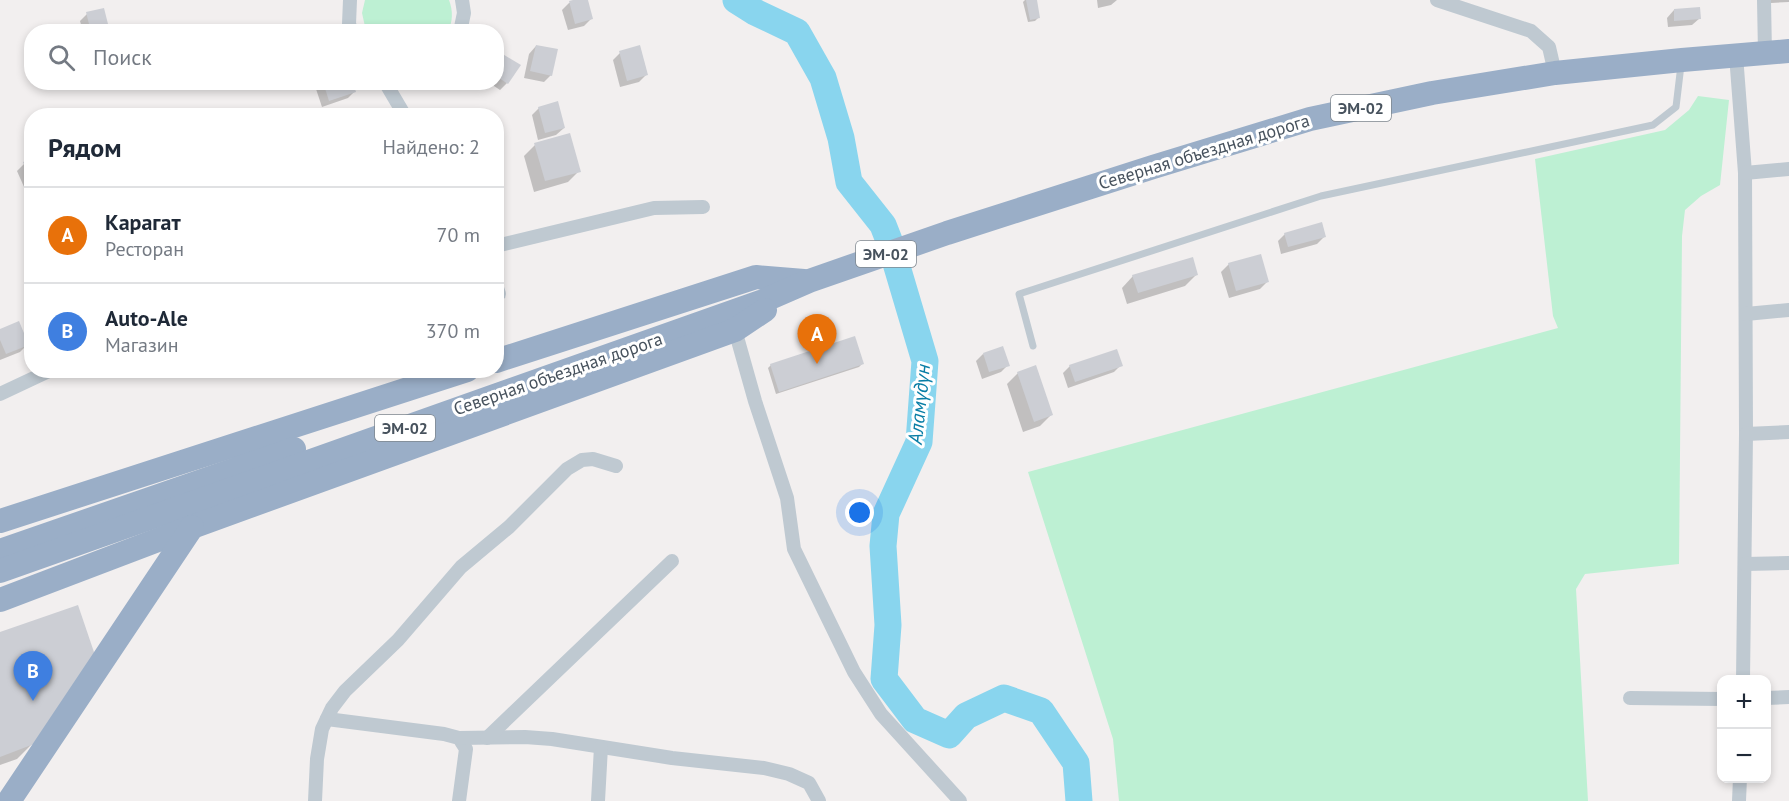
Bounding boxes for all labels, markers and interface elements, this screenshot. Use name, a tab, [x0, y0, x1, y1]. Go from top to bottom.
search box	[24, 24, 504, 90]
icon: search	[45, 41, 78, 74]
text: Поиск	[93, 43, 152, 71]
road number: ЭМ-02	[1331, 95, 1391, 121]
street label: Северная объездная дорога	[1095, 108, 1312, 195]
text: Рядом	[48, 131, 122, 164]
text: Найдено: 2	[383, 134, 480, 160]
text: Карагат	[105, 208, 181, 236]
text: A	[61, 222, 74, 248]
text: 70 m	[437, 222, 480, 248]
text: Ресторан	[105, 236, 184, 262]
road number: ЭМ-02	[856, 241, 916, 267]
text: Auto-Ale	[105, 304, 188, 332]
pin: A	[798, 314, 836, 364]
text: B	[62, 318, 73, 344]
text: 370 m	[426, 318, 480, 344]
street label: Северная объездная дорога	[450, 327, 665, 420]
text: Магазин	[105, 332, 179, 358]
water label: Аламүдүн	[902, 362, 936, 446]
road number: ЭМ-02	[375, 415, 435, 441]
your location	[845, 498, 874, 527]
pin: B	[14, 652, 52, 701]
map controls	[1717, 675, 1771, 783]
button: +	[1717, 675, 1771, 729]
button: −	[1717, 729, 1771, 783]

